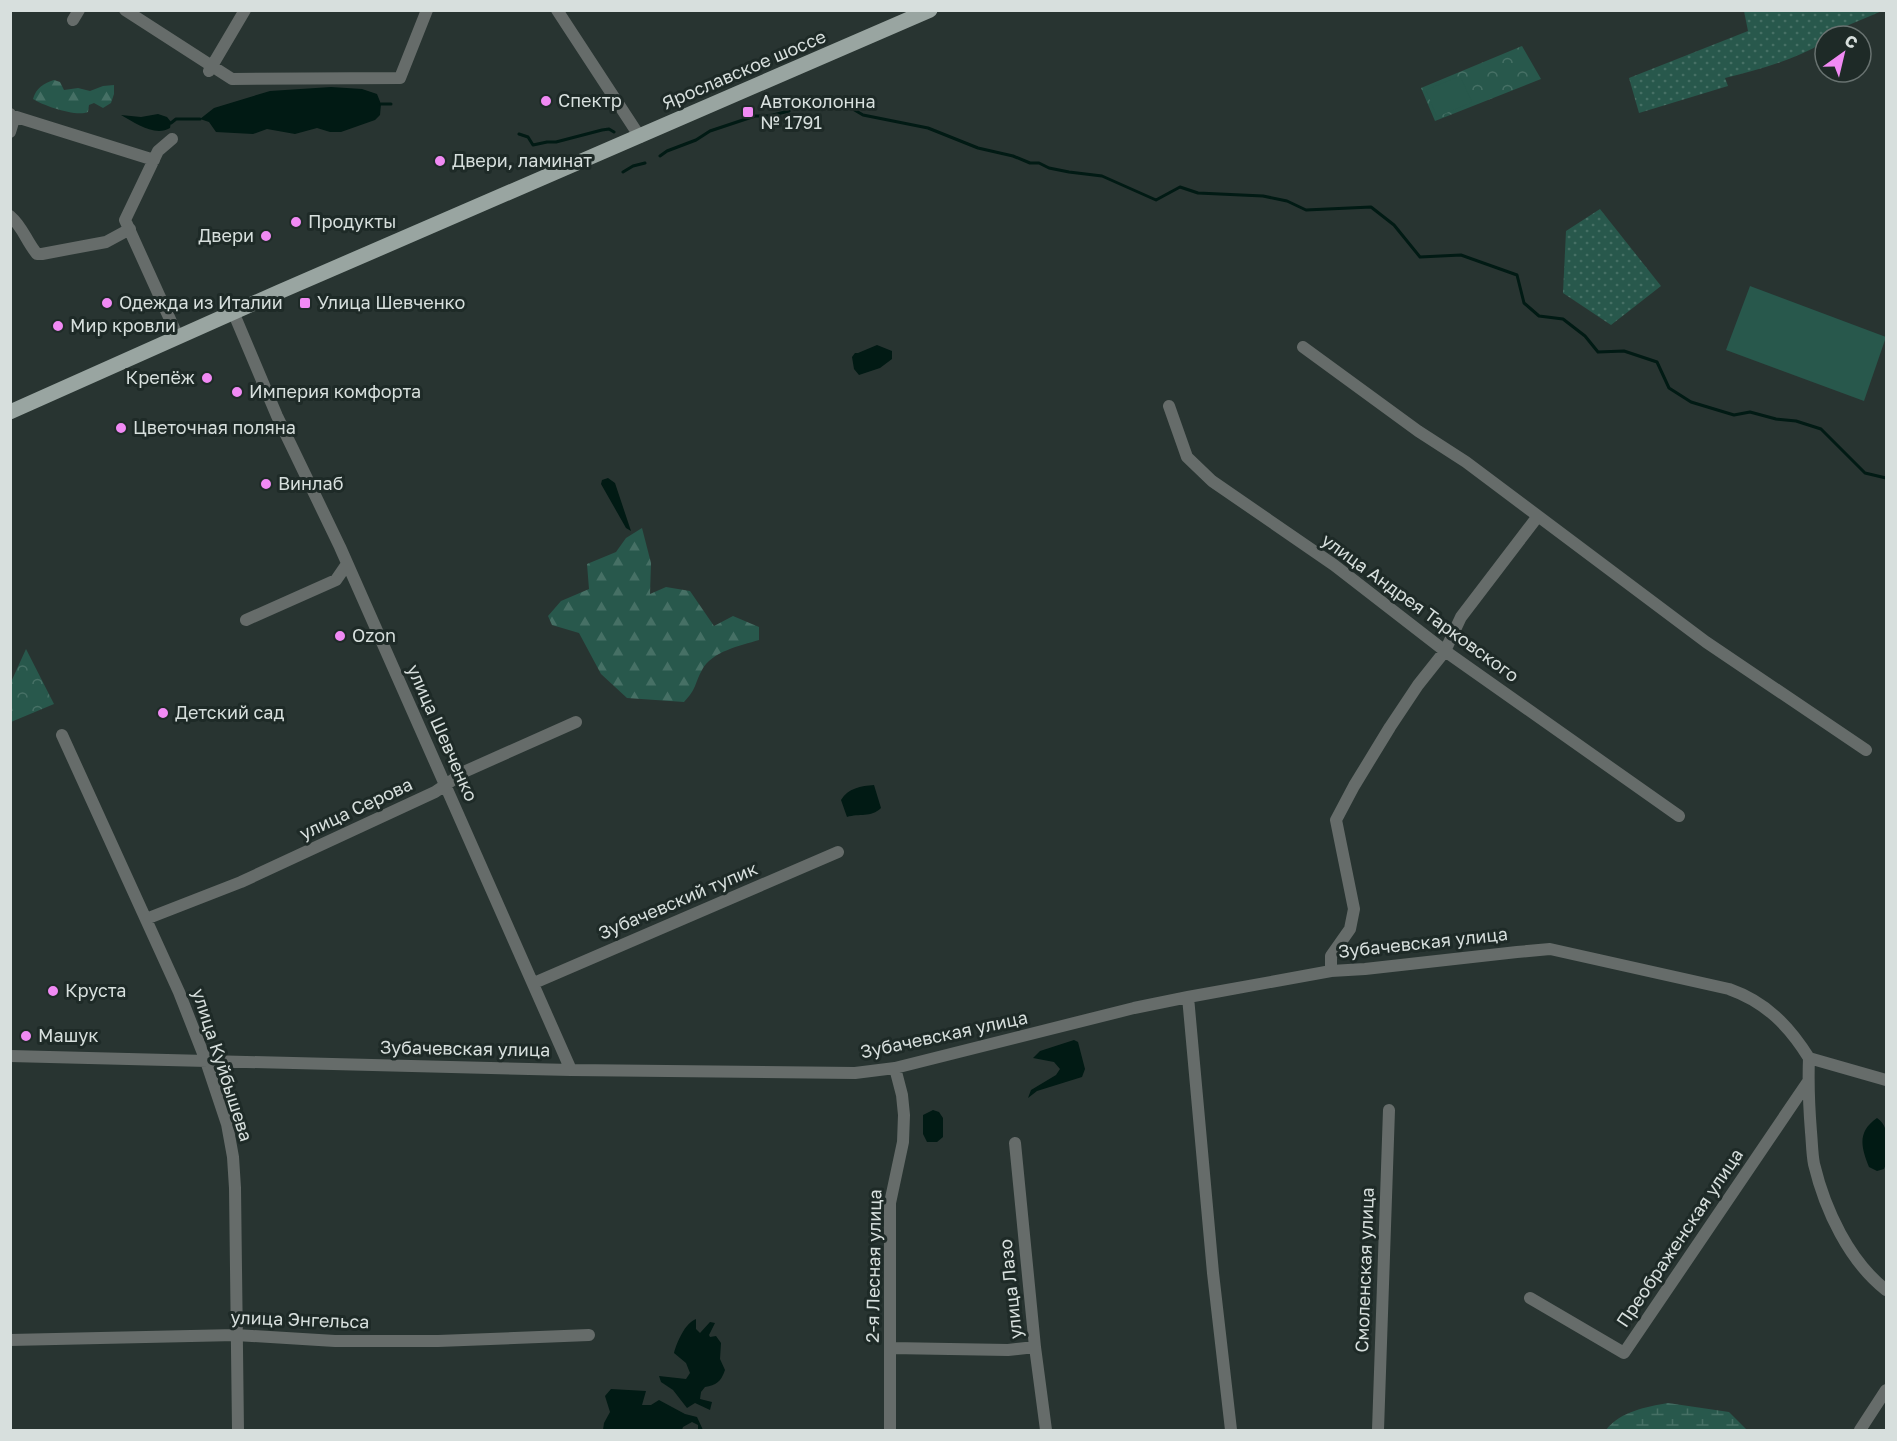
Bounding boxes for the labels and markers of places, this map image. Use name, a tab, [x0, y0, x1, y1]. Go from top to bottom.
place label: Спектр	[558, 89, 622, 111]
place label: Автоколонна № 1791	[760, 90, 876, 133]
marker: Спектр	[539, 94, 553, 108]
marker: Автоколонна № 1791	[741, 105, 755, 119]
place label: Двери, ламинат	[452, 149, 592, 171]
marker: Двери, ламинат	[433, 154, 447, 168]
place label: Продукты	[308, 210, 396, 232]
marker: Продукты	[289, 215, 303, 229]
place label: Двери	[198, 224, 254, 246]
marker: Двери	[259, 229, 273, 243]
place label: Одежда из Италии	[119, 291, 283, 313]
place label: Улица Шевченко	[317, 291, 465, 313]
marker: Одежда из Италии	[100, 296, 114, 310]
marker: Улица Шевченко	[298, 296, 312, 310]
place label: Мир кровли	[70, 314, 176, 336]
marker: Мир кровли	[51, 319, 65, 333]
place label: Крепёж	[126, 366, 195, 388]
marker: Крепёж	[200, 371, 214, 385]
place label: Империя комфорта	[249, 380, 421, 402]
marker: Империя комфорта	[230, 385, 244, 399]
place label: Цветочная поляна	[133, 416, 296, 438]
marker: Цветочная поляна	[114, 421, 128, 435]
place label: Винлаб	[278, 472, 343, 494]
marker: Винлаб	[259, 477, 273, 491]
place label: Ozon	[352, 624, 396, 646]
marker: Ozon	[333, 629, 347, 643]
place label: Детский сад	[175, 701, 284, 723]
marker: Детский сад	[156, 706, 170, 720]
place label: Круста	[65, 979, 126, 1001]
marker: Круста	[46, 984, 60, 998]
place label: Машук	[38, 1024, 99, 1046]
marker: Машук	[19, 1029, 33, 1043]

